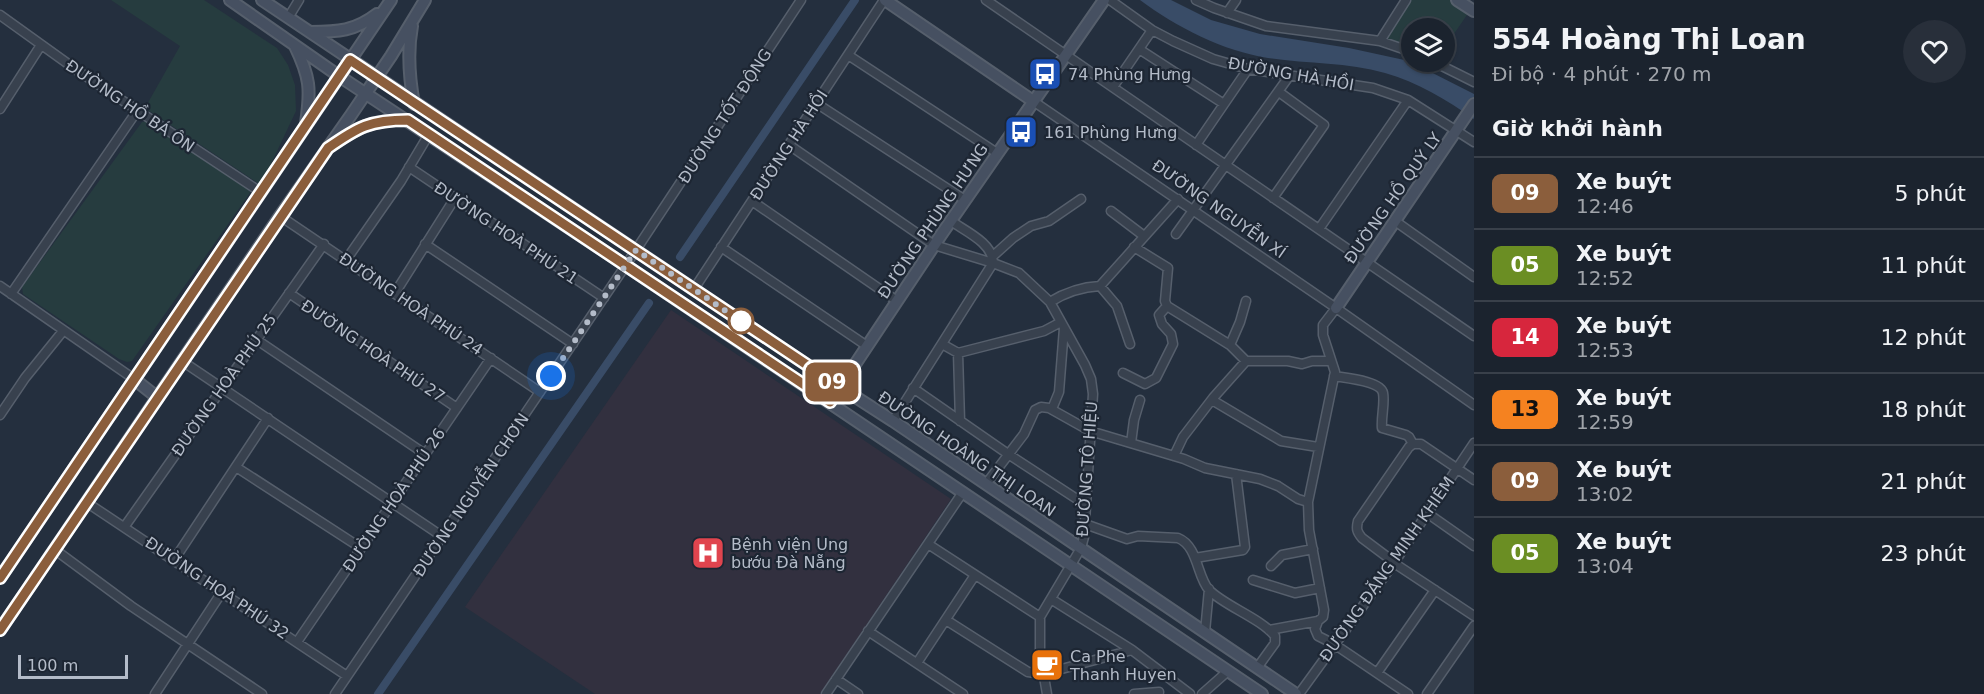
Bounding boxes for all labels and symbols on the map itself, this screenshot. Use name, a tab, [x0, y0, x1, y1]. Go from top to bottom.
street label: ĐƯỜNG TỐT ĐỘNG	[673, 44, 776, 187]
street label: ĐƯỜNG HÀ HỒI	[1227, 52, 1356, 94]
street label: ĐƯỜNG HỒ BÁ ÔN	[62, 54, 199, 156]
bus stop icon: 74 Phùng Hưng	[1027, 56, 1063, 92]
place label: 74 Phùng Hưng	[1068, 65, 1191, 84]
street label: ĐƯỜNG HÀ HỒI	[745, 85, 832, 204]
bus stop icon: 161 Phùng Hưng	[1003, 114, 1039, 150]
place label: 161 Phùng Hưng	[1044, 123, 1177, 142]
street label: ĐƯỜNG HỒ QUÝ LY	[1339, 127, 1446, 267]
street label: ĐƯỜNG PHÙNG HƯNG	[874, 140, 992, 302]
street label: ĐƯỜNG NGUYỄN XÍ	[1148, 154, 1291, 263]
street label: ĐƯỜNG HOÀ PHÚ 21	[430, 178, 582, 288]
street label: ĐƯỜNG HOÀ PHÚ 24	[335, 249, 487, 359]
street label: ĐƯỜNG HOÀ PHÚ 27	[297, 296, 449, 406]
unlabelled marker	[728, 308, 754, 334]
street label: ĐƯỜNG HOÀ PHÚ 25	[168, 310, 280, 460]
your location	[536, 361, 566, 391]
line badge: 09	[805, 362, 859, 401]
street label: ĐƯỜNG HOÀNG THỊ LOAN	[875, 387, 1059, 521]
street label: ĐƯỜNG TÔ HIỆU	[1073, 400, 1101, 538]
street label: ĐƯỜNG NGUYỄN CHƠN	[408, 409, 533, 580]
street label: ĐƯỜNG HOÀ PHÚ 26	[339, 424, 449, 576]
street label: ĐƯỜNG ĐẶNG MINH KHIÊM	[1316, 473, 1458, 665]
street label: ĐƯỜNG HOÀ PHÚ 32	[141, 533, 293, 643]
hospital icon: Bệnh viện Ung bướu Đà Nẵng	[690, 535, 726, 571]
place label: Bệnh viện Ung bướu Đà Nẵng	[731, 535, 848, 572]
cafe icon: Ca Phe Thanh Huyen	[1029, 647, 1065, 683]
place label: Ca Phe Thanh Huyen	[1069, 647, 1177, 684]
scale bar	[18, 652, 128, 680]

